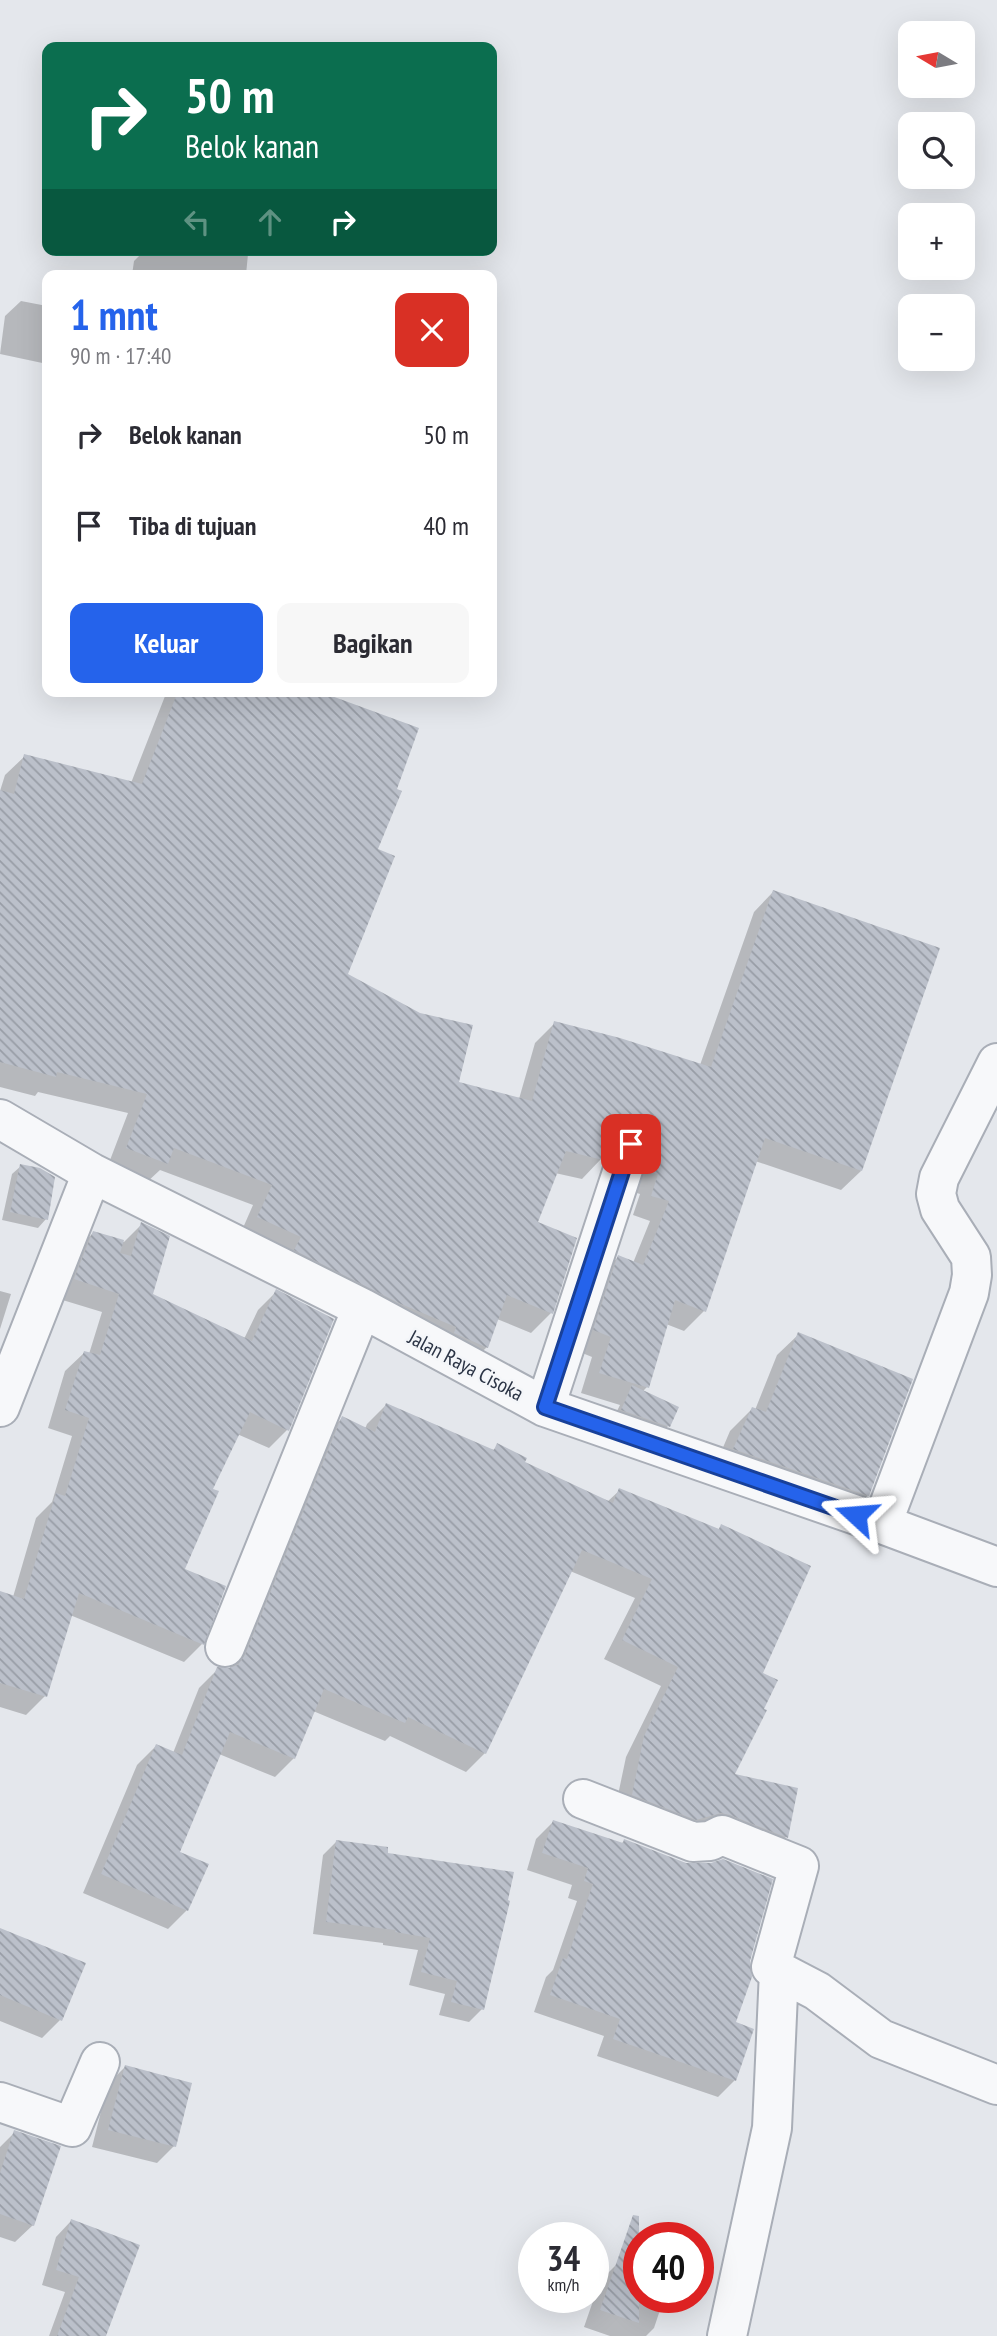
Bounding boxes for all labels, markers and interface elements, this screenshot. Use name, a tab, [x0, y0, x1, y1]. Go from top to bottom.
north arrow	[898, 21, 975, 98]
map controls	[898, 21, 975, 371]
text: 50 m	[185, 63, 274, 127]
icon: right	[70, 70, 161, 161]
button: search	[898, 112, 975, 189]
text: Belok kanan	[185, 125, 319, 167]
icon: left	[178, 203, 216, 241]
icon: ahead	[251, 203, 289, 241]
icon: right	[324, 203, 362, 241]
button: +	[898, 203, 975, 280]
text: 1 mnt	[70, 287, 158, 342]
button: close	[395, 293, 469, 367]
button: −	[898, 294, 975, 371]
text: 90 m · 17:40	[70, 341, 171, 370]
icon: right	[70, 416, 108, 454]
text: Belok kanan	[129, 418, 242, 451]
text: 50 m	[423, 418, 469, 451]
icon: arrive	[70, 507, 108, 545]
text: Tiba di tujuan	[129, 509, 257, 542]
text: 40 m	[423, 509, 469, 542]
button: Keluar	[70, 603, 263, 683]
button: Bagikan	[277, 603, 469, 683]
pin	[601, 1114, 661, 1174]
icon: arrive	[612, 1125, 650, 1163]
street label: Jalan Raya Cisoka	[403, 1323, 528, 1407]
position arrow	[819, 1478, 893, 1552]
speed limit sign: 40	[623, 2222, 714, 2313]
text: 34	[547, 2235, 580, 2281]
text: km/h	[548, 2273, 579, 2296]

